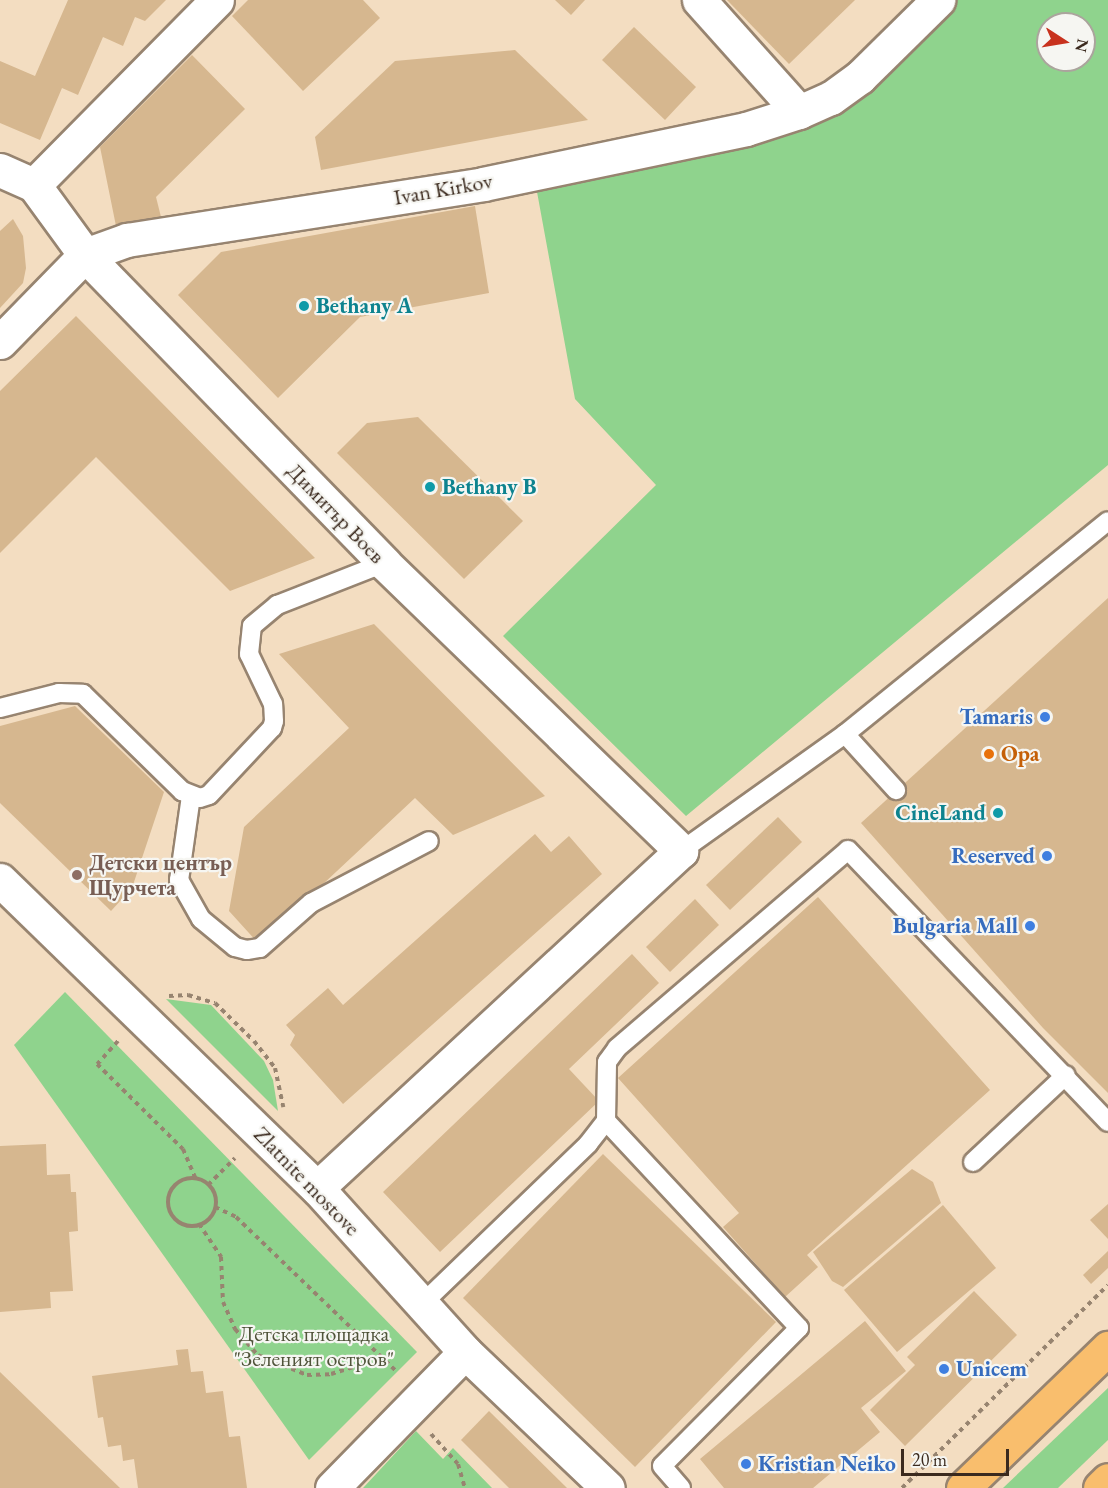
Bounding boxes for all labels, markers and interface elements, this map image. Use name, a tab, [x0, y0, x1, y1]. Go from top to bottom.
north arrow	[1036, 12, 1096, 72]
text: N	[1071, 37, 1094, 54]
street label: Ivan Kirkov	[392, 167, 494, 211]
place label: Bethany A	[316, 293, 413, 319]
marker: Bethany A	[297, 299, 311, 313]
street label: Димитър Воев	[282, 457, 390, 569]
place label: Bethany B	[442, 474, 537, 500]
marker: Bethany B	[423, 480, 437, 494]
place label: Tamaris	[959, 704, 1033, 730]
marker: Tamaris	[1038, 710, 1052, 724]
place label: Opa	[1001, 741, 1039, 767]
marker: Opa	[982, 747, 996, 761]
place label: CineLand	[895, 800, 986, 826]
marker: CineLand	[991, 806, 1005, 820]
place label: Reserved	[951, 843, 1035, 869]
place label: Детски център Щурчета	[89, 849, 232, 900]
marker: Reserved	[1040, 849, 1054, 863]
marker: Детски център Щурчета	[70, 868, 84, 882]
place label: Bulgaria Mall	[893, 913, 1018, 939]
marker: Bulgaria Mall	[1023, 919, 1037, 933]
street label: Zlatnite mostove	[248, 1121, 366, 1241]
park label: Детска площадка "Зеленият остров"	[234, 1320, 394, 1372]
place label: Unicem	[956, 1356, 1027, 1382]
marker: Unicem	[937, 1362, 951, 1376]
scale bar	[904, 1437, 1012, 1475]
text: 20 m	[912, 1448, 947, 1471]
place label: Kristian Neiko	[758, 1451, 896, 1477]
marker: Kristian Neiko	[739, 1457, 753, 1471]

